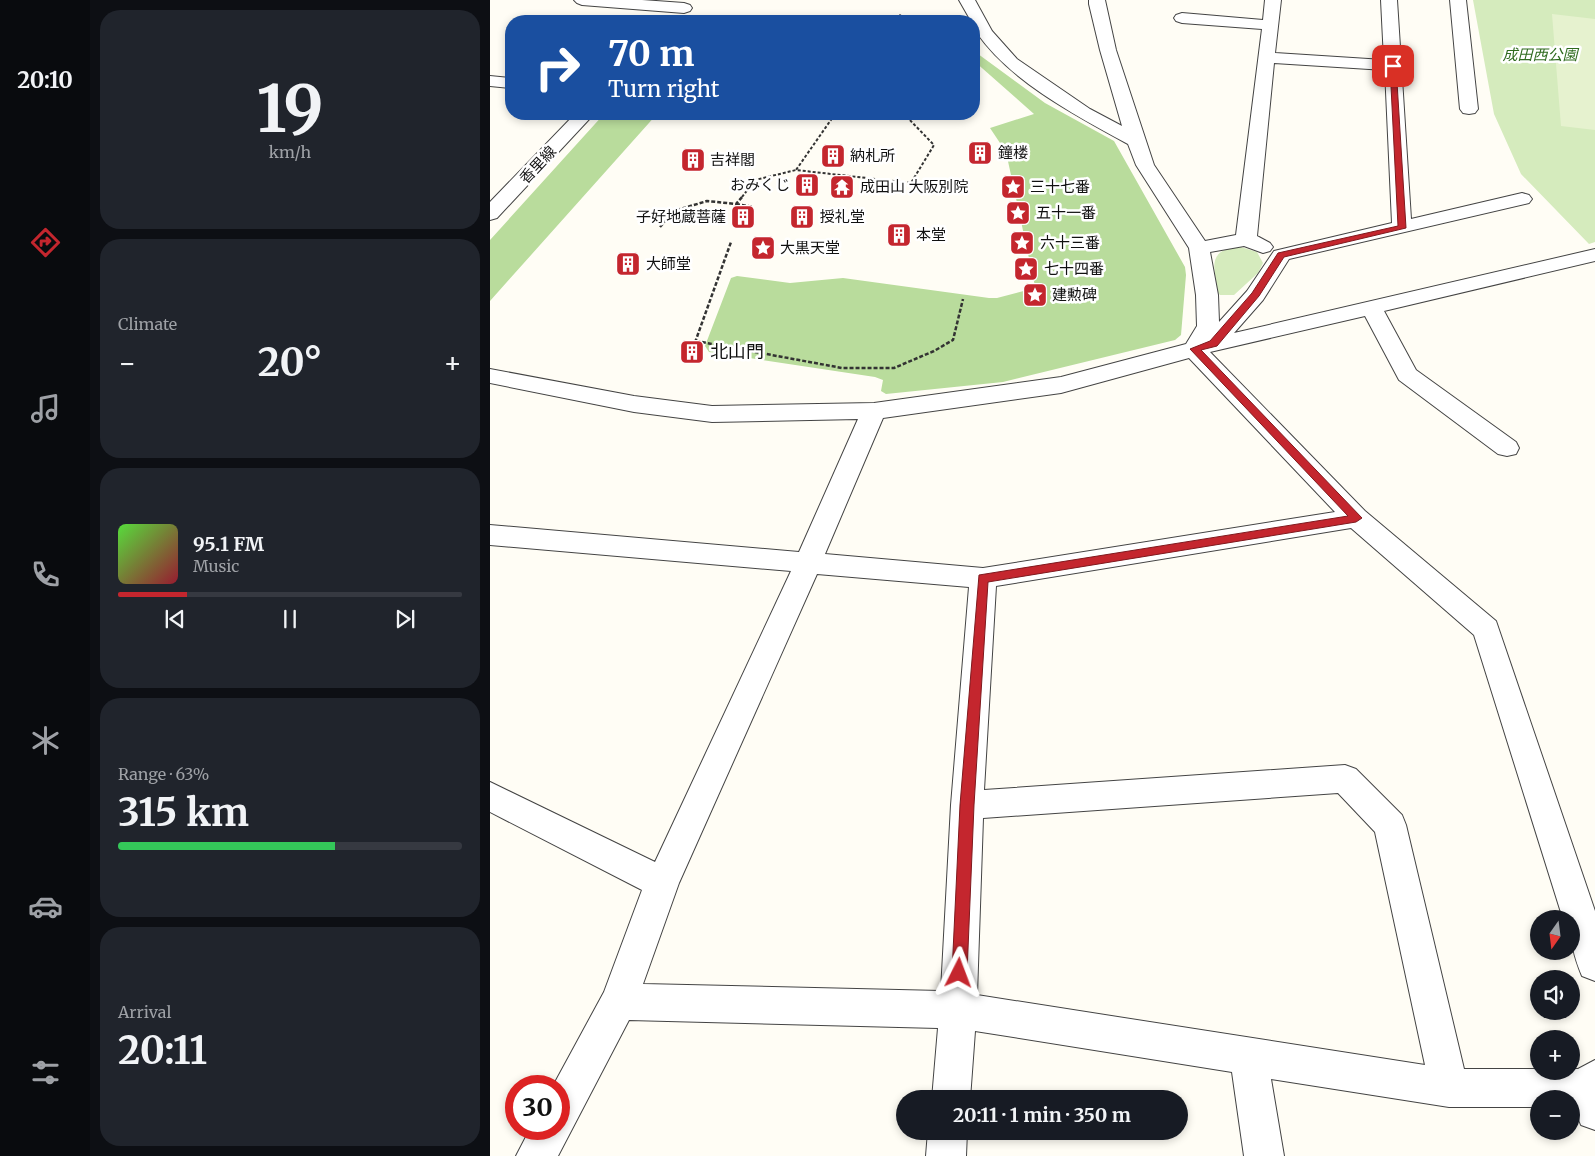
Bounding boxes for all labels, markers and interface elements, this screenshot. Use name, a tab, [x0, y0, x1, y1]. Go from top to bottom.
text: 70 m	[608, 32, 695, 76]
icon: right	[525, 35, 590, 100]
pin	[1372, 45, 1414, 87]
park label: 成田西公園	[1502, 45, 1579, 64]
icon: arrive	[1379, 52, 1407, 80]
text: 20:10	[17, 66, 73, 94]
text: 19	[256, 68, 324, 150]
text: Turn right	[608, 75, 719, 103]
building icon: 鐘楼	[967, 140, 993, 166]
text: km/h	[269, 142, 311, 162]
street label: 香里線	[515, 142, 560, 188]
building icon: 納札所	[820, 143, 846, 169]
place label: 鐘楼	[998, 143, 1028, 162]
place label: 納札所	[850, 146, 895, 165]
building icon: 吉祥閣	[680, 147, 706, 173]
place label: 吉祥閣	[710, 150, 755, 169]
building icon: おみくじ	[794, 172, 820, 198]
temple icon: 成田山 大阪別院	[829, 174, 855, 200]
place icon: 三十七番	[1000, 174, 1026, 200]
place label: おみくじ	[730, 175, 790, 194]
place label: 成田山 大阪別院	[860, 177, 969, 196]
place label: 三十七番	[1030, 177, 1090, 196]
place icon: 五十一番	[1005, 200, 1031, 226]
place label: 五十一番	[1036, 203, 1096, 222]
building icon: 子好地蔵菩薩	[730, 204, 756, 230]
building icon: 授礼堂	[789, 204, 815, 230]
place label: 子好地蔵菩薩	[636, 207, 726, 226]
place label: 授礼堂	[820, 207, 865, 226]
building icon: 本堂	[886, 222, 912, 248]
icon: directions	[28, 225, 63, 260]
place label: 本堂	[916, 225, 946, 244]
place icon: 六十三番	[1009, 230, 1035, 256]
place label: 六十三番	[1040, 233, 1100, 252]
place icon: 大黒天堂	[750, 235, 776, 261]
place label: 大黒天堂	[780, 238, 840, 257]
building icon: 大師堂	[615, 251, 641, 277]
place label: 大師堂	[646, 254, 691, 273]
place icon: 七十四番	[1013, 256, 1039, 282]
place label: 七十四番	[1044, 259, 1104, 278]
place icon: 建勲碑	[1022, 282, 1048, 308]
place label: 建勲碑	[1052, 285, 1097, 304]
text: Climate	[118, 314, 177, 334]
text: 20°	[258, 339, 322, 386]
building icon: 北山門	[679, 339, 705, 365]
place label: 北山門	[710, 340, 764, 363]
text: −	[118, 345, 137, 381]
text: +	[443, 345, 462, 381]
icon: music	[28, 391, 63, 426]
text: 95.1 FM	[193, 532, 264, 556]
text: Music	[193, 556, 239, 576]
icon: phone	[28, 557, 63, 592]
icon: previous	[161, 605, 189, 633]
icon: pause	[276, 605, 304, 633]
icon: next	[391, 605, 419, 633]
icon: climate	[28, 723, 63, 758]
text: Range · 63%	[118, 764, 209, 784]
text: 315 km	[118, 789, 249, 836]
icon: car	[28, 889, 63, 924]
north arrow	[1530, 910, 1580, 960]
map controls	[1530, 910, 1580, 1140]
position arrow	[932, 946, 984, 998]
button: sound	[1530, 970, 1580, 1020]
text: Arrival	[118, 1002, 171, 1022]
text: 20:11	[118, 1027, 207, 1074]
button: +	[1530, 1030, 1580, 1080]
icon: filters	[28, 1055, 63, 1090]
speed limit sign: 30	[505, 1075, 570, 1140]
button: −	[1530, 1090, 1580, 1140]
text: 20:11 · 1 min · 350 m	[953, 1103, 1131, 1127]

